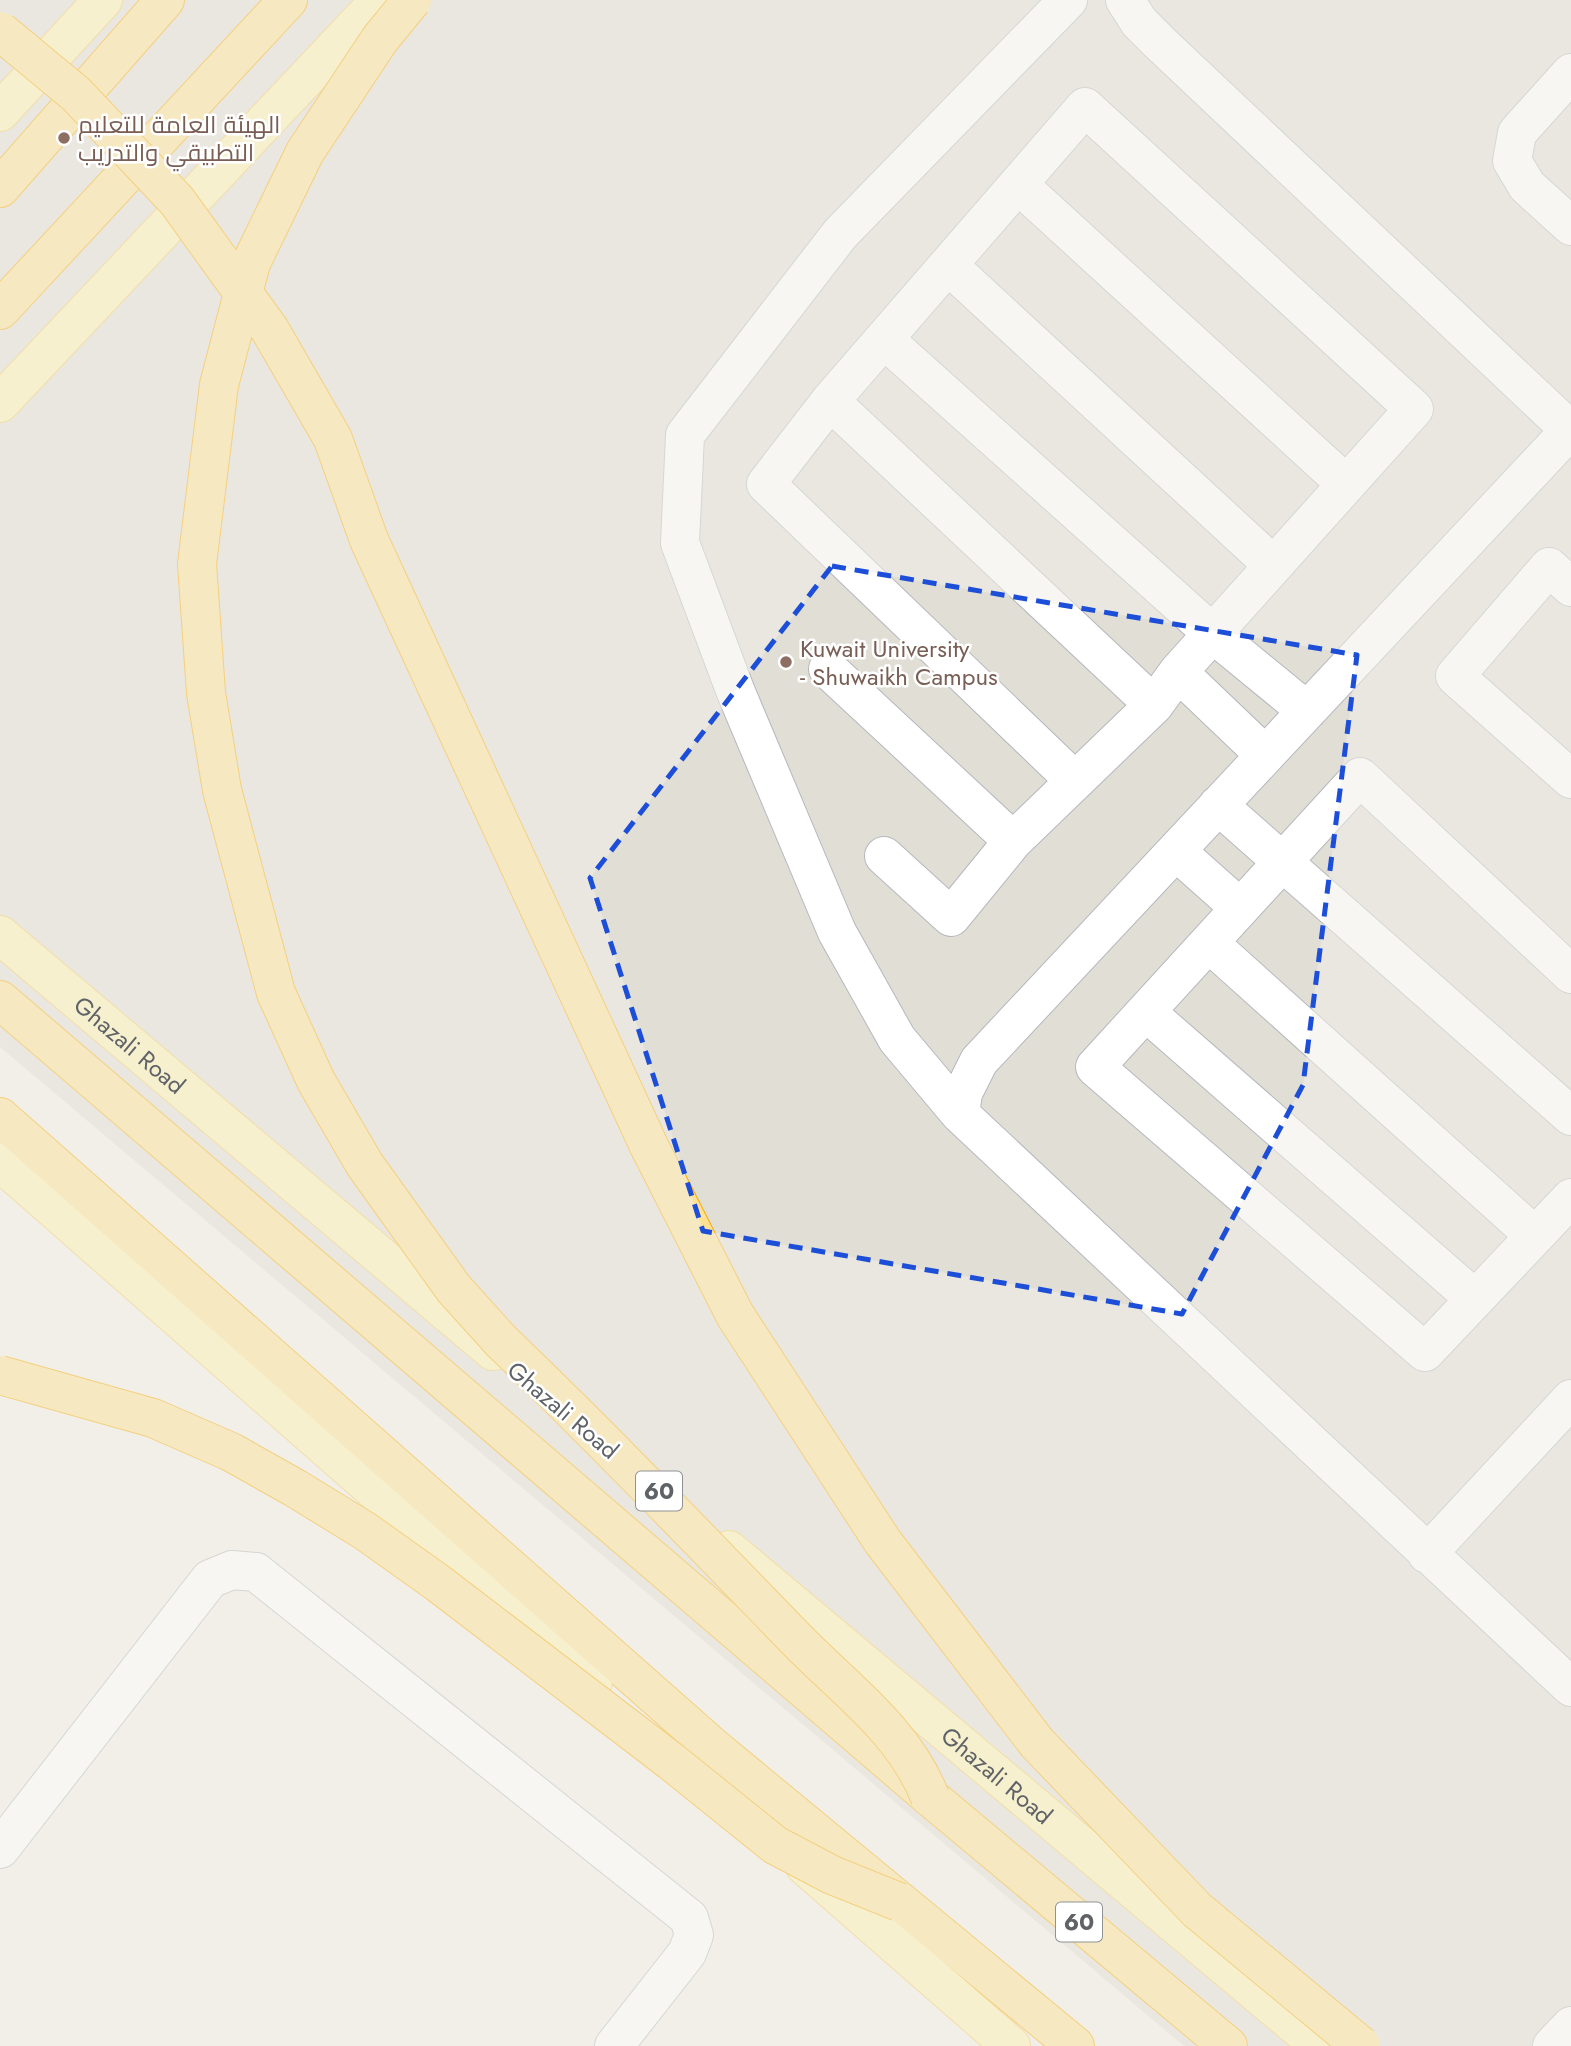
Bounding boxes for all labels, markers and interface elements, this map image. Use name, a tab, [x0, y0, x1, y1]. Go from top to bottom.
place label: الهيئة العامة للتعليم التطبيقي والتدريب	[78, 107, 281, 172]
marker: الهيئة العامة للتعليم التطبيقي والتدريب	[56, 130, 72, 146]
place label: Kuwait University - Shuwaikh Campus	[800, 631, 998, 694]
marker: Kuwait University - Shuwaikh Campus	[778, 654, 794, 670]
street label: Ghazali Road	[67, 987, 193, 1102]
street label: Ghazali Road	[500, 1353, 626, 1467]
road number: 60	[636, 1472, 682, 1510]
street label: Ghazali Road	[934, 1718, 1060, 1832]
road number: 60	[1056, 1902, 1102, 1941]

